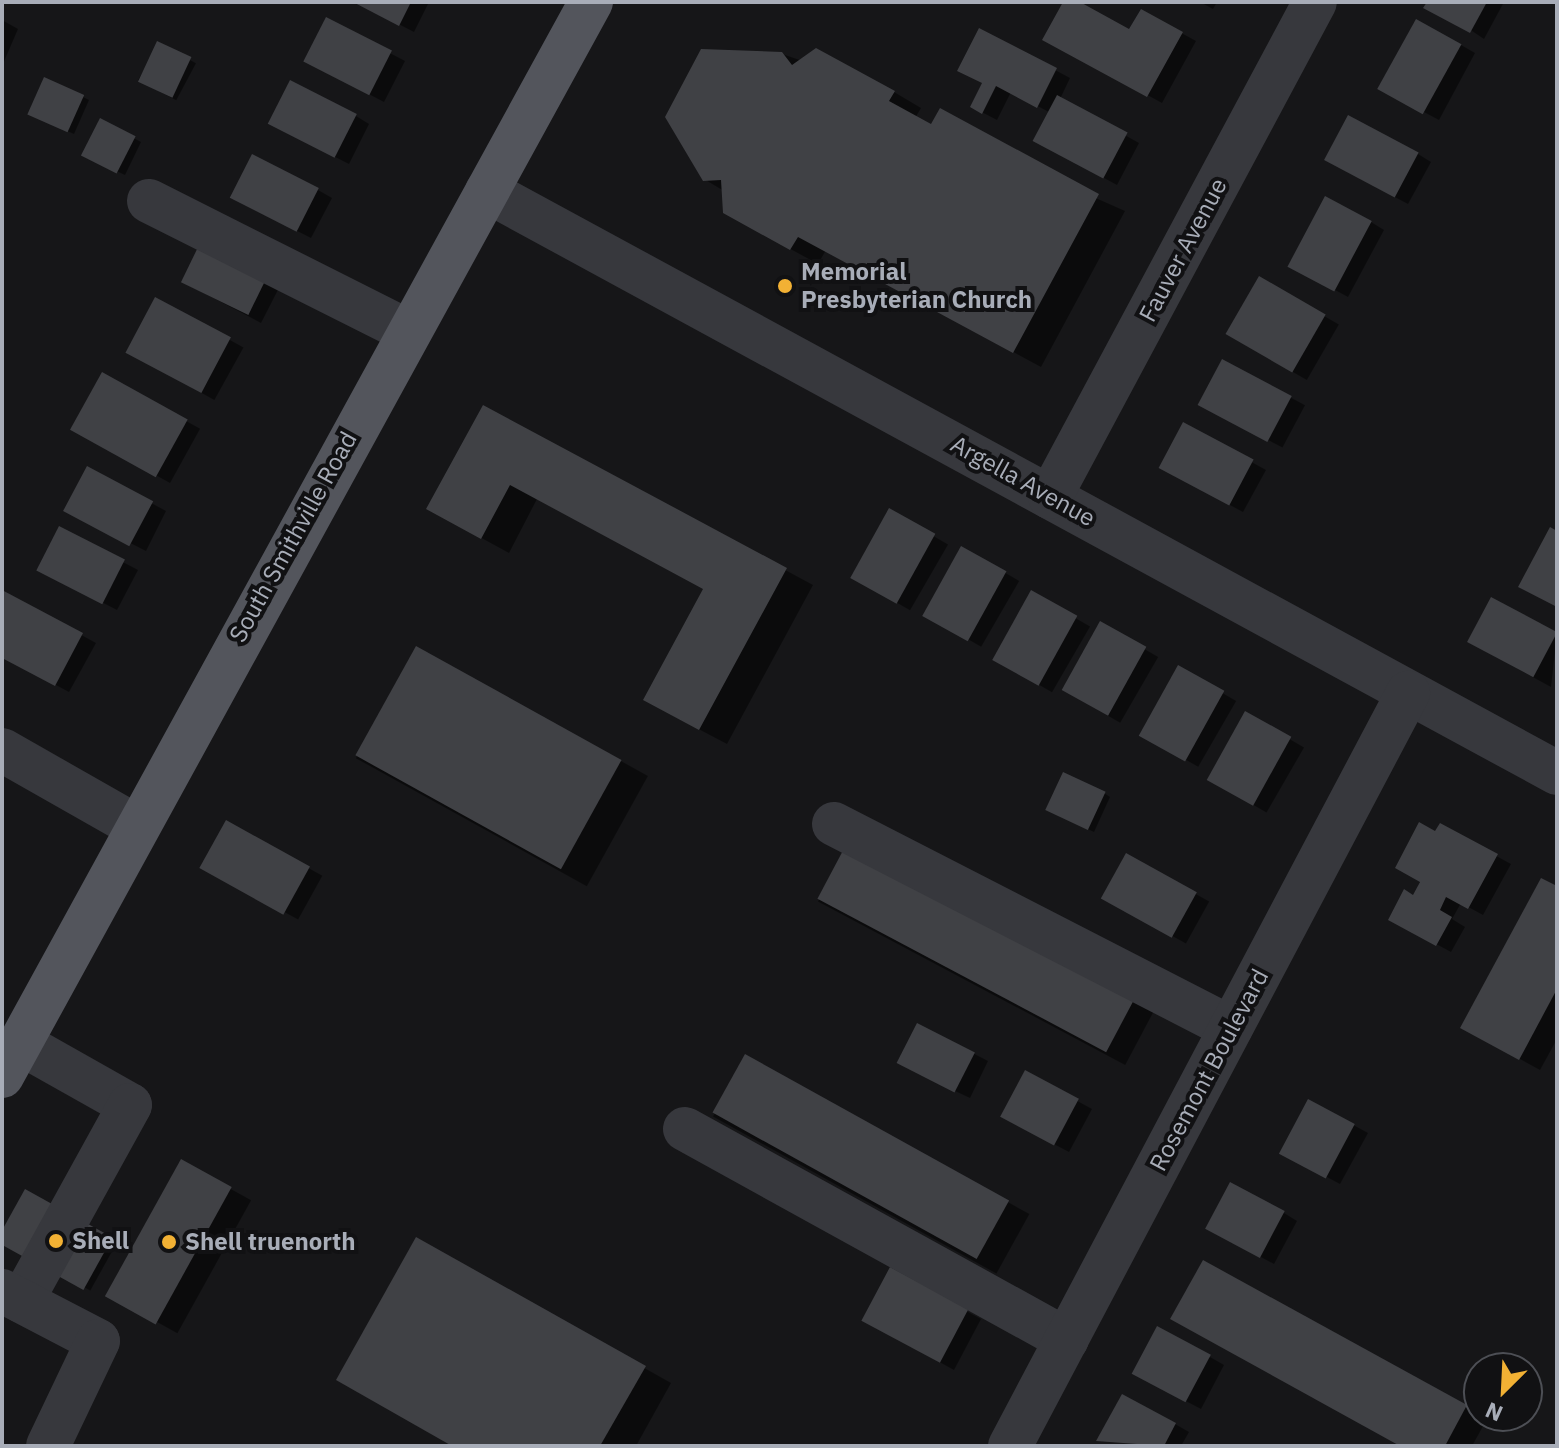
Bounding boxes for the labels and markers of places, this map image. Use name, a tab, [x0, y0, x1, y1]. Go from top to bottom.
place label: Memorial Presbyterian Church	[801, 258, 1032, 314]
marker: Memorial Presbyterian Church	[776, 277, 794, 295]
place label: Shell	[72, 1227, 129, 1255]
place label: Shell truenorth	[185, 1228, 356, 1256]
marker: Shell	[47, 1232, 65, 1250]
marker: Shell truenorth	[160, 1233, 178, 1251]

